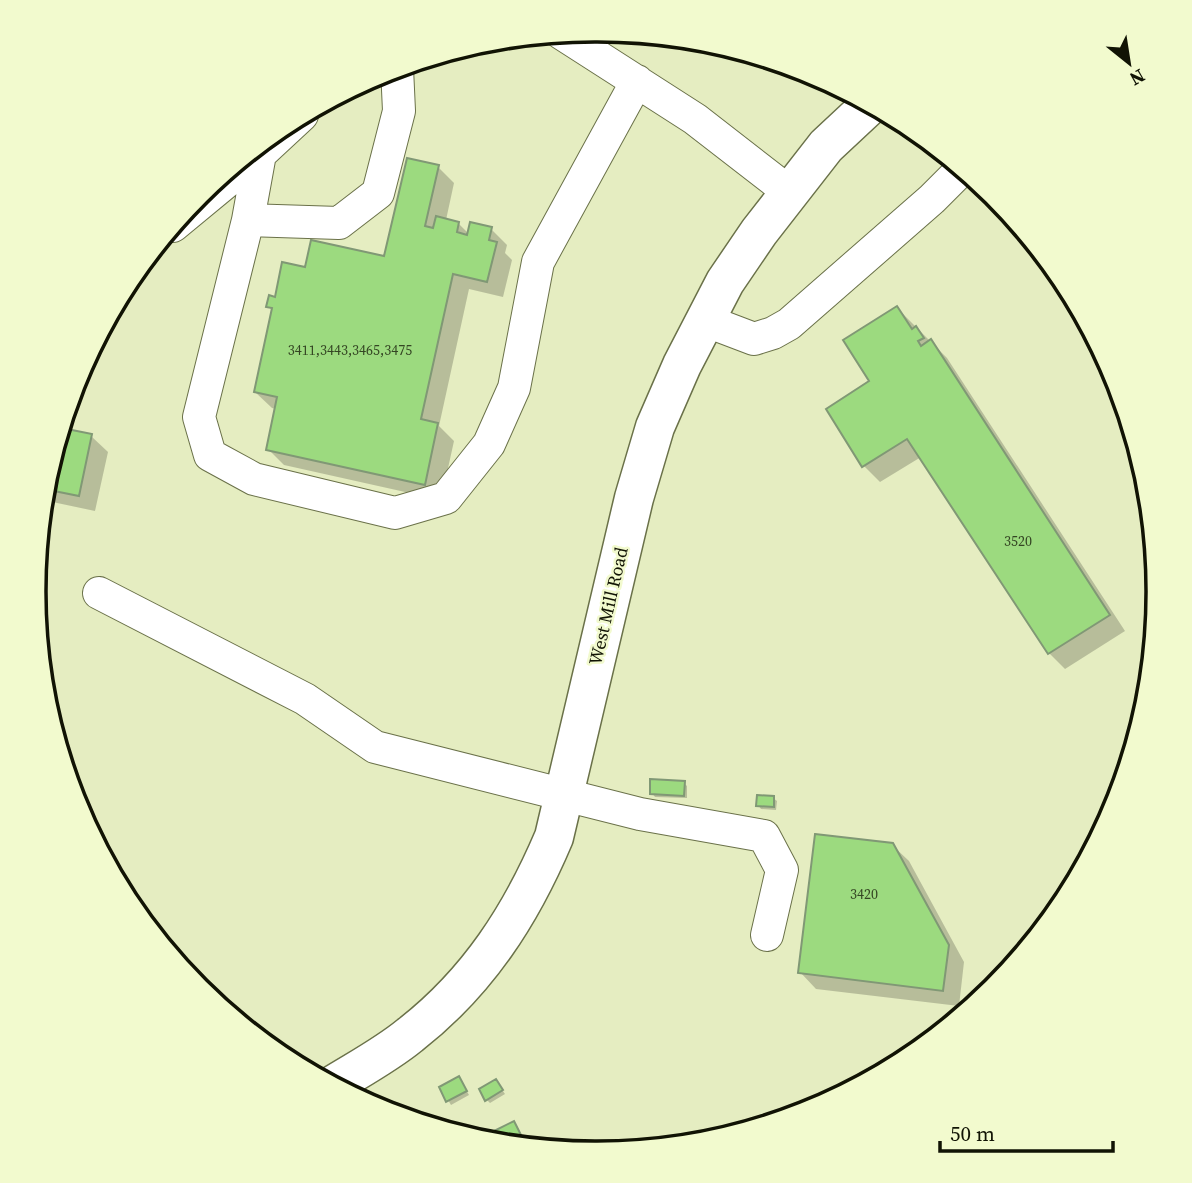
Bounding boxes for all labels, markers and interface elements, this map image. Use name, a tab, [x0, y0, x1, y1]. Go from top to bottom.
north arrow	[1094, 28, 1164, 98]
text: N	[1125, 63, 1150, 93]
house number: 3411,3443,3465,3475	[288, 340, 412, 360]
house number: 3520	[1004, 531, 1032, 551]
street label: West Mill Road	[582, 545, 634, 667]
house number: 3420	[850, 884, 878, 904]
scale bar	[940, 1110, 1113, 1154]
text: 50 m	[950, 1119, 995, 1148]

